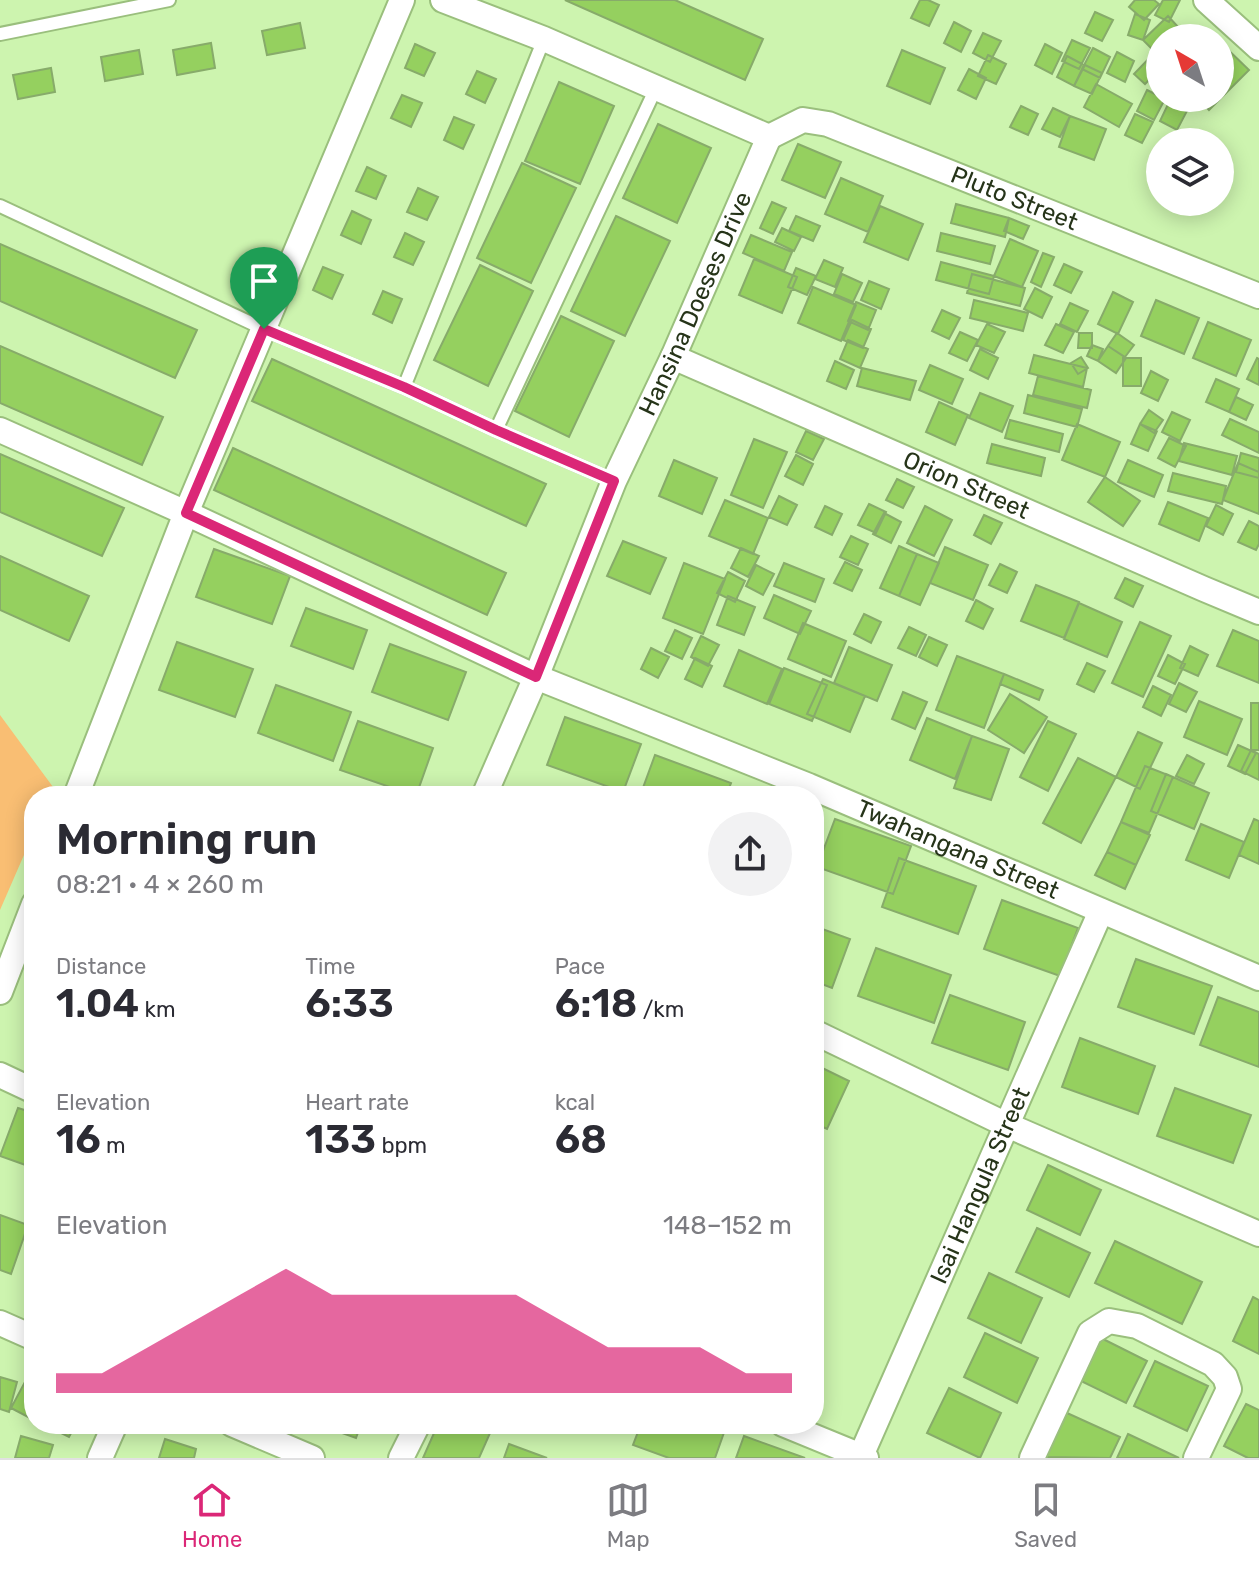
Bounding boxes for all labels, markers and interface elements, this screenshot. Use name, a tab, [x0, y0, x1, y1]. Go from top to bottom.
north arrow	[1146, 24, 1234, 112]
map controls	[1146, 24, 1234, 216]
button: layers	[1146, 128, 1234, 216]
street label: Pluto Street	[947, 161, 1082, 236]
street label: Hansina Doeses Drive	[633, 187, 757, 420]
pin	[230, 247, 298, 329]
icon: arrive	[242, 259, 286, 303]
street label: Orion Street	[899, 445, 1034, 525]
street label: Twahangana Street	[852, 794, 1063, 905]
button: share	[708, 812, 792, 896]
text: Morning run	[56, 813, 317, 865]
text: 08:21 · 4 × 260 m	[56, 869, 264, 900]
text: Distance	[56, 953, 146, 980]
text: Time	[305, 953, 355, 980]
text: Pace	[555, 953, 605, 980]
text: 1.04	[56, 980, 139, 1027]
text: 6:33	[305, 980, 394, 1027]
text: 6:18	[555, 980, 637, 1027]
text: km	[139, 996, 176, 1023]
text: /km	[637, 996, 684, 1023]
street label: Isai Hangula Street	[925, 1083, 1036, 1288]
text: Elevation	[56, 1089, 150, 1116]
text: Heart rate	[305, 1089, 409, 1116]
text: kcal	[555, 1089, 595, 1116]
text: 16	[56, 1116, 101, 1163]
text: 133	[305, 1116, 376, 1163]
text: 68	[555, 1116, 607, 1163]
text: m	[101, 1132, 126, 1159]
text: bpm	[376, 1132, 427, 1159]
text: Elevation	[56, 1210, 167, 1241]
text: 148–152 m	[663, 1210, 792, 1241]
tab: Home	[182, 1478, 242, 1553]
tab: Map	[606, 1478, 650, 1553]
tab: Saved	[1014, 1478, 1077, 1553]

